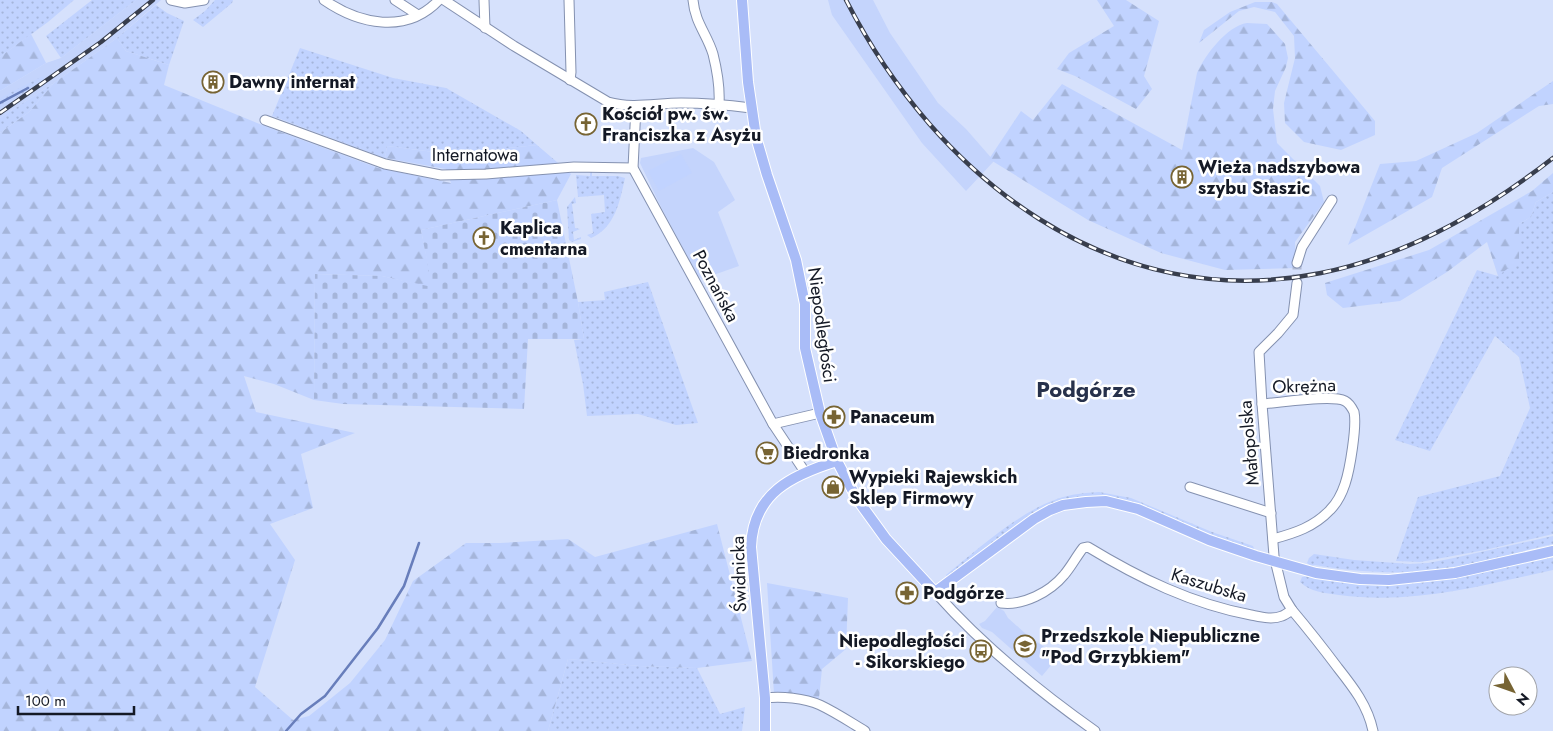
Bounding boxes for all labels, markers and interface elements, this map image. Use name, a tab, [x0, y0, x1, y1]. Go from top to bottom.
place label: Dawny internat	[229, 69, 355, 95]
building icon: Dawny internat	[201, 70, 225, 94]
place label: Kościół pw. św. Franciszka z Asyżu	[602, 101, 761, 148]
church icon: Kościół pw. św. Franciszka z Asyżu	[574, 112, 598, 136]
street label: Internatowa	[432, 142, 518, 168]
place label: Wieża nadszybowa szybu Staszic	[1198, 154, 1360, 201]
building icon: Wieża nadszybowa szybu Staszic	[1170, 165, 1194, 189]
place label: Kaplica cmentarna	[500, 215, 587, 262]
church icon: Kaplica cmentarna	[472, 226, 496, 250]
street label: Poznańska	[686, 245, 746, 327]
street label: Niepodległości	[801, 266, 843, 384]
street label: Okrężna	[1272, 372, 1336, 400]
district label: Podgórze	[1036, 373, 1136, 405]
street label: Małopolska	[1232, 399, 1266, 487]
place label: Panaceum	[850, 404, 935, 430]
pharmacy icon: Panaceum	[822, 405, 846, 429]
place label: Biedronka	[783, 440, 870, 466]
supermarket icon: Biedronka	[755, 441, 779, 465]
place label: Wypieki Rajewskich Sklep Firmowy	[849, 464, 1017, 511]
shop icon: Wypieki Rajewskich Sklep Firmowy	[821, 475, 845, 499]
street label: Świdnicka	[725, 535, 753, 613]
street label: Kaszubska	[1168, 561, 1250, 609]
place label: Podgórze	[923, 580, 1004, 606]
pharmacy icon: Podgórze	[895, 581, 919, 605]
place label: Przedszkole Niepubliczne "Pod Grzybkiem"	[1041, 623, 1260, 670]
place label: Niepodległości - Sikorskiego	[839, 628, 965, 675]
school or university icon: Przedszkole Niepubliczne "Pod Grzybkiem"	[1013, 634, 1037, 658]
bus stop icon: Niepodległości - Sikorskiego	[969, 639, 993, 663]
north arrow	[1488, 666, 1538, 716]
scale bar	[18, 684, 134, 716]
text: N	[1512, 689, 1534, 710]
text: 100 m	[25, 690, 66, 712]

